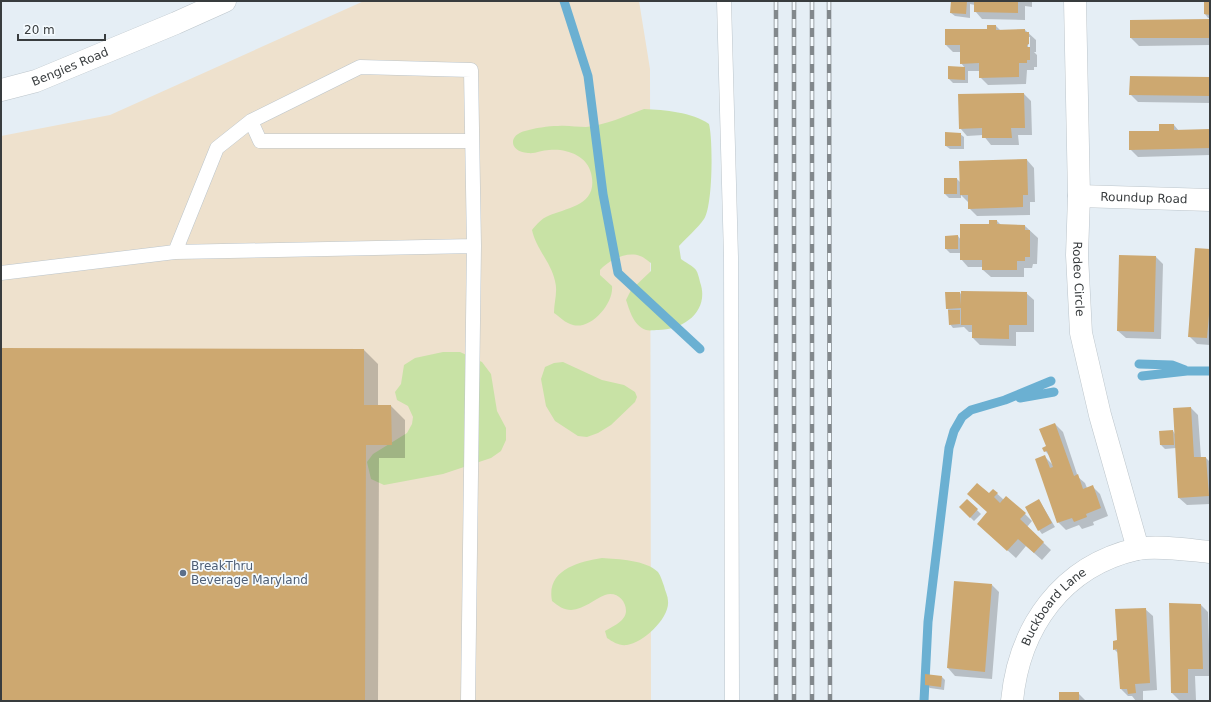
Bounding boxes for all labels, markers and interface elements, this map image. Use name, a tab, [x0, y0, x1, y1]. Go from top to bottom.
scale bar	[18, 16, 105, 42]
text: 20 m	[24, 23, 55, 37]
street label: Bengies Road	[30, 45, 111, 89]
street label: Roundup Road	[1100, 190, 1188, 206]
street label: Rodeo Circle	[1070, 241, 1087, 317]
place label: BreakThru Beverage Maryland	[191, 559, 308, 587]
street label: Buckboard Lane	[1019, 565, 1089, 648]
marker: BreakThru Beverage Maryland	[178, 568, 188, 578]

